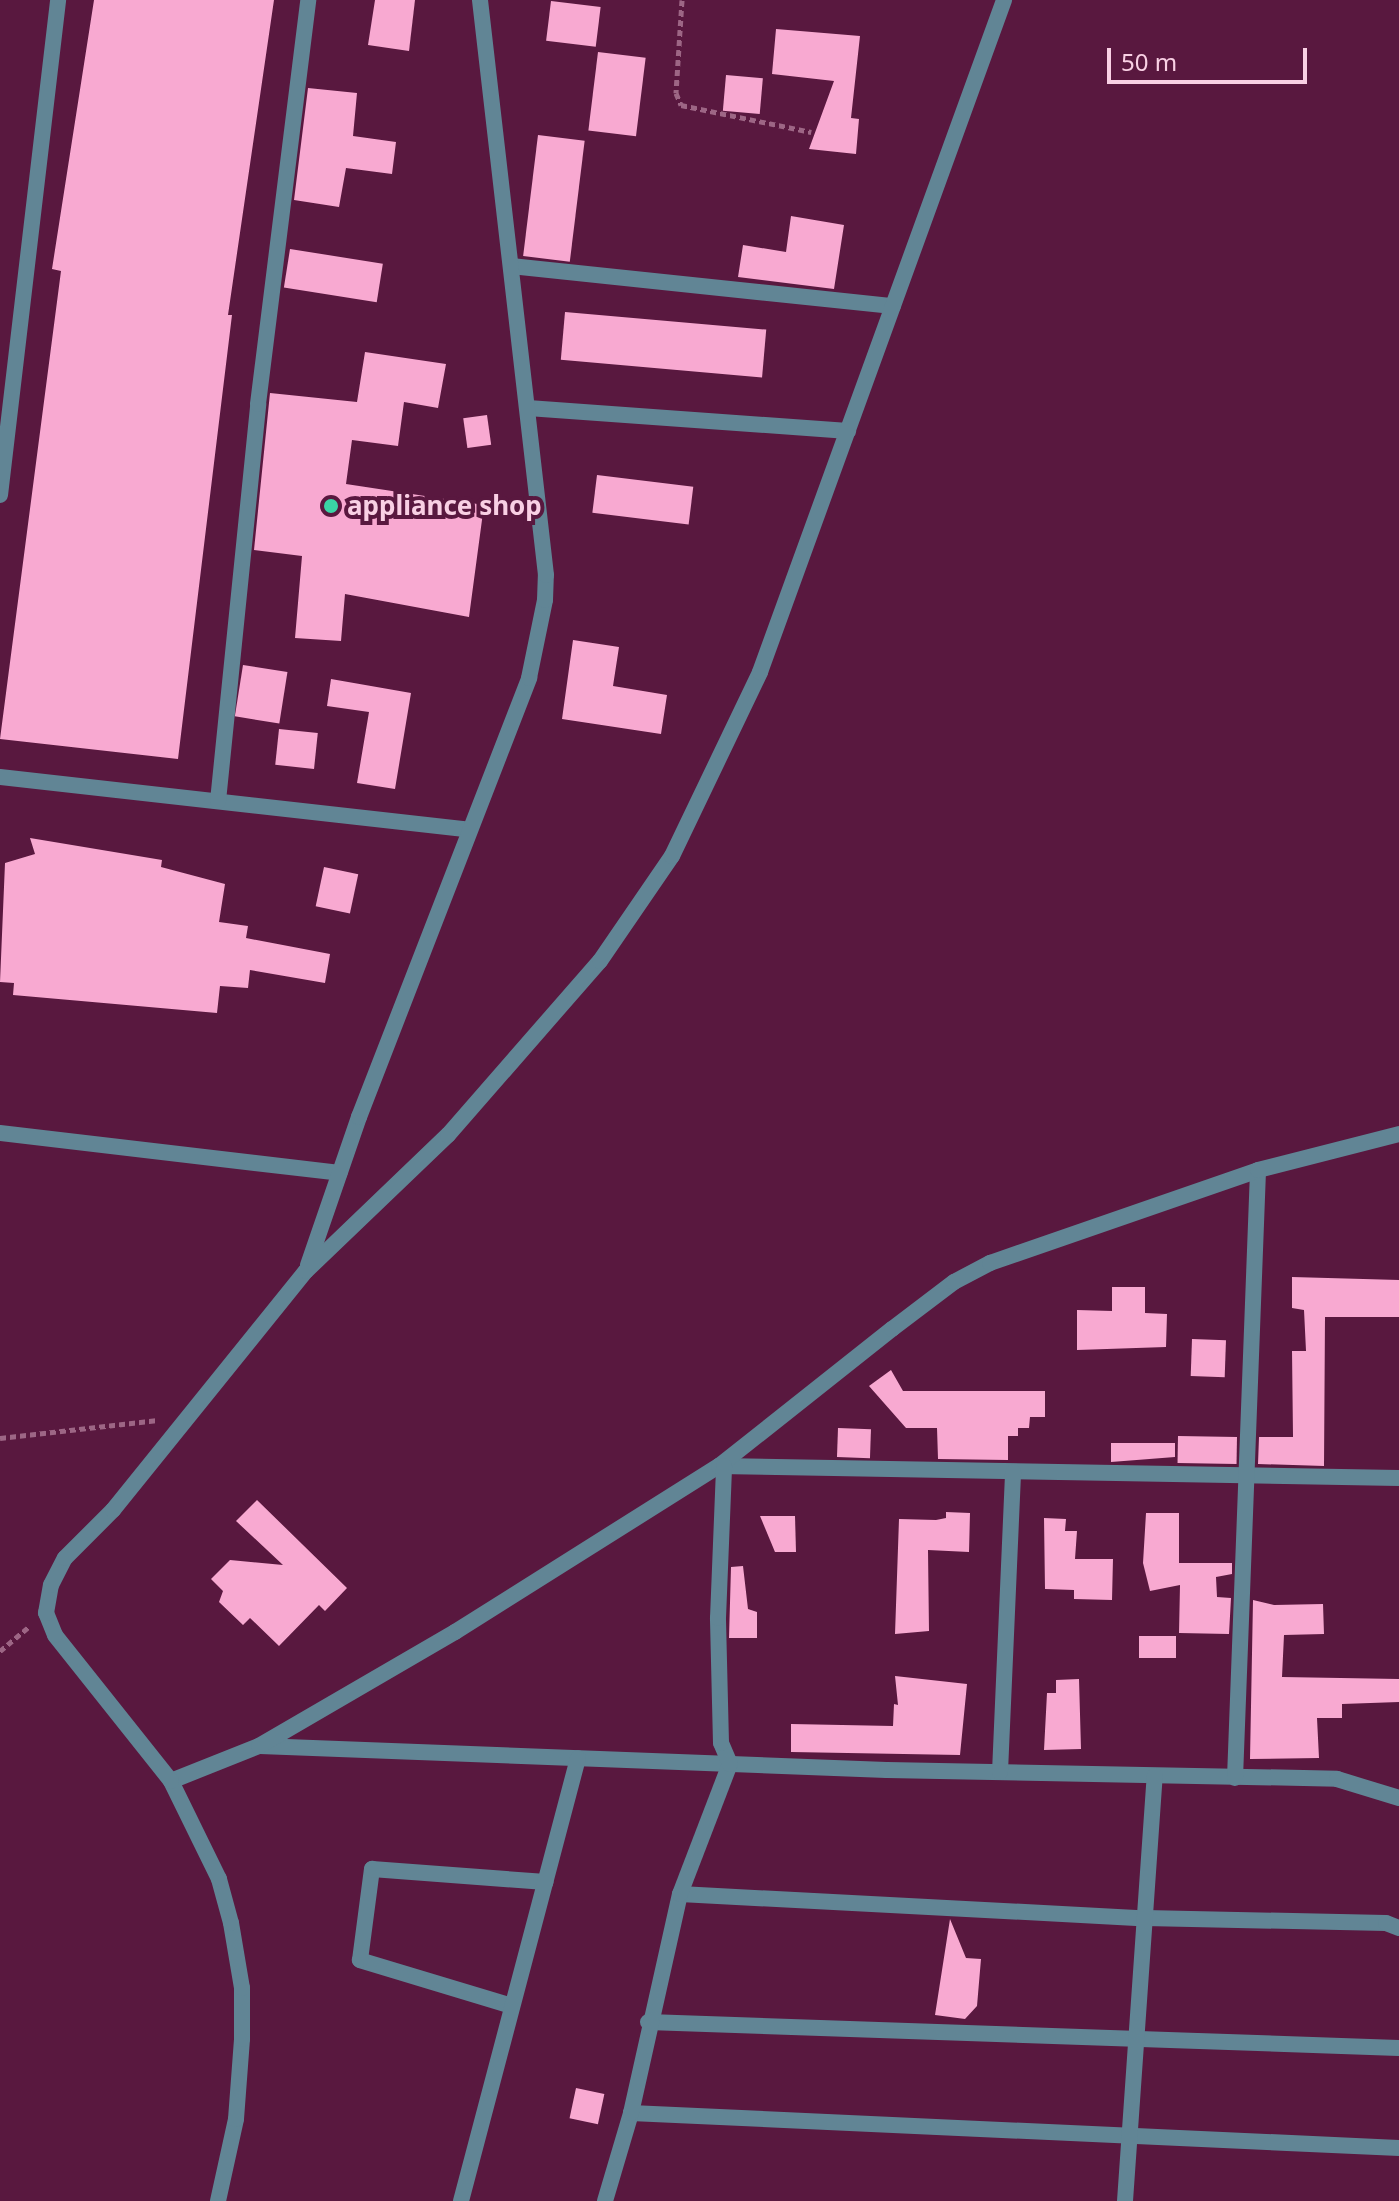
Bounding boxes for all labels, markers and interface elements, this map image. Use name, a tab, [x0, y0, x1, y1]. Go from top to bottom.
scale bar	[1111, 32, 1311, 82]
text: 50 m	[1121, 45, 1177, 78]
place label: appliance shop	[347, 490, 542, 522]
marker: appliance shop	[322, 497, 340, 515]

